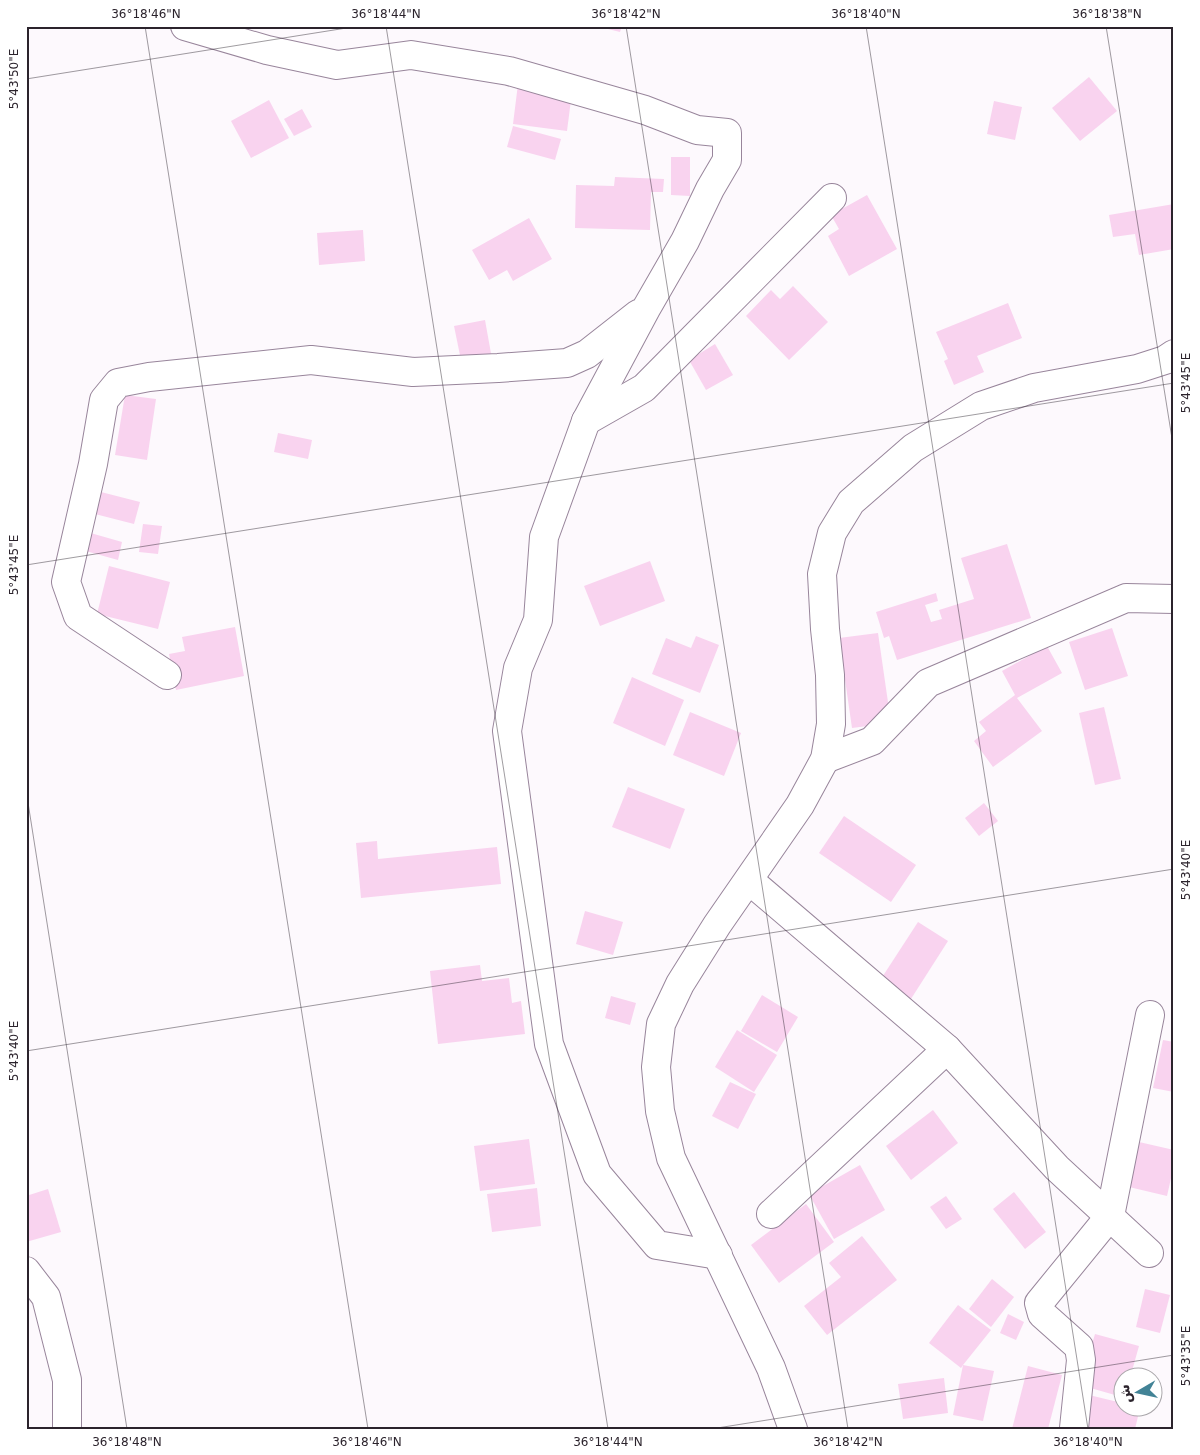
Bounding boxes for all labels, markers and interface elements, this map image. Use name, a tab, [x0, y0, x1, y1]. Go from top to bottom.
text: 36°18'46"N	[111, 7, 181, 21]
text: 36°18'44"N	[351, 7, 421, 21]
text: 36°18'42"N	[591, 7, 661, 21]
text: 36°18'40"N	[831, 7, 901, 21]
text: 36°18'38"N	[1072, 7, 1142, 21]
text: 5°43'50"E	[7, 49, 21, 109]
text: 5°43'45"E	[1179, 353, 1193, 413]
text: 5°43'45"E	[7, 535, 21, 595]
text: 5°43'40"E	[1179, 840, 1193, 900]
text: 5°43'40"E	[7, 1021, 21, 1081]
text: 5°43'35"E	[1179, 1326, 1193, 1386]
north arrow	[1112, 1368, 1162, 1418]
text: ش	[1116, 1383, 1135, 1405]
text: 36°18'48"N	[92, 1435, 162, 1449]
text: 36°18'46"N	[332, 1435, 402, 1449]
text: 36°18'44"N	[573, 1435, 643, 1449]
text: 36°18'42"N	[813, 1435, 883, 1449]
text: 36°18'40"N	[1053, 1435, 1123, 1449]

